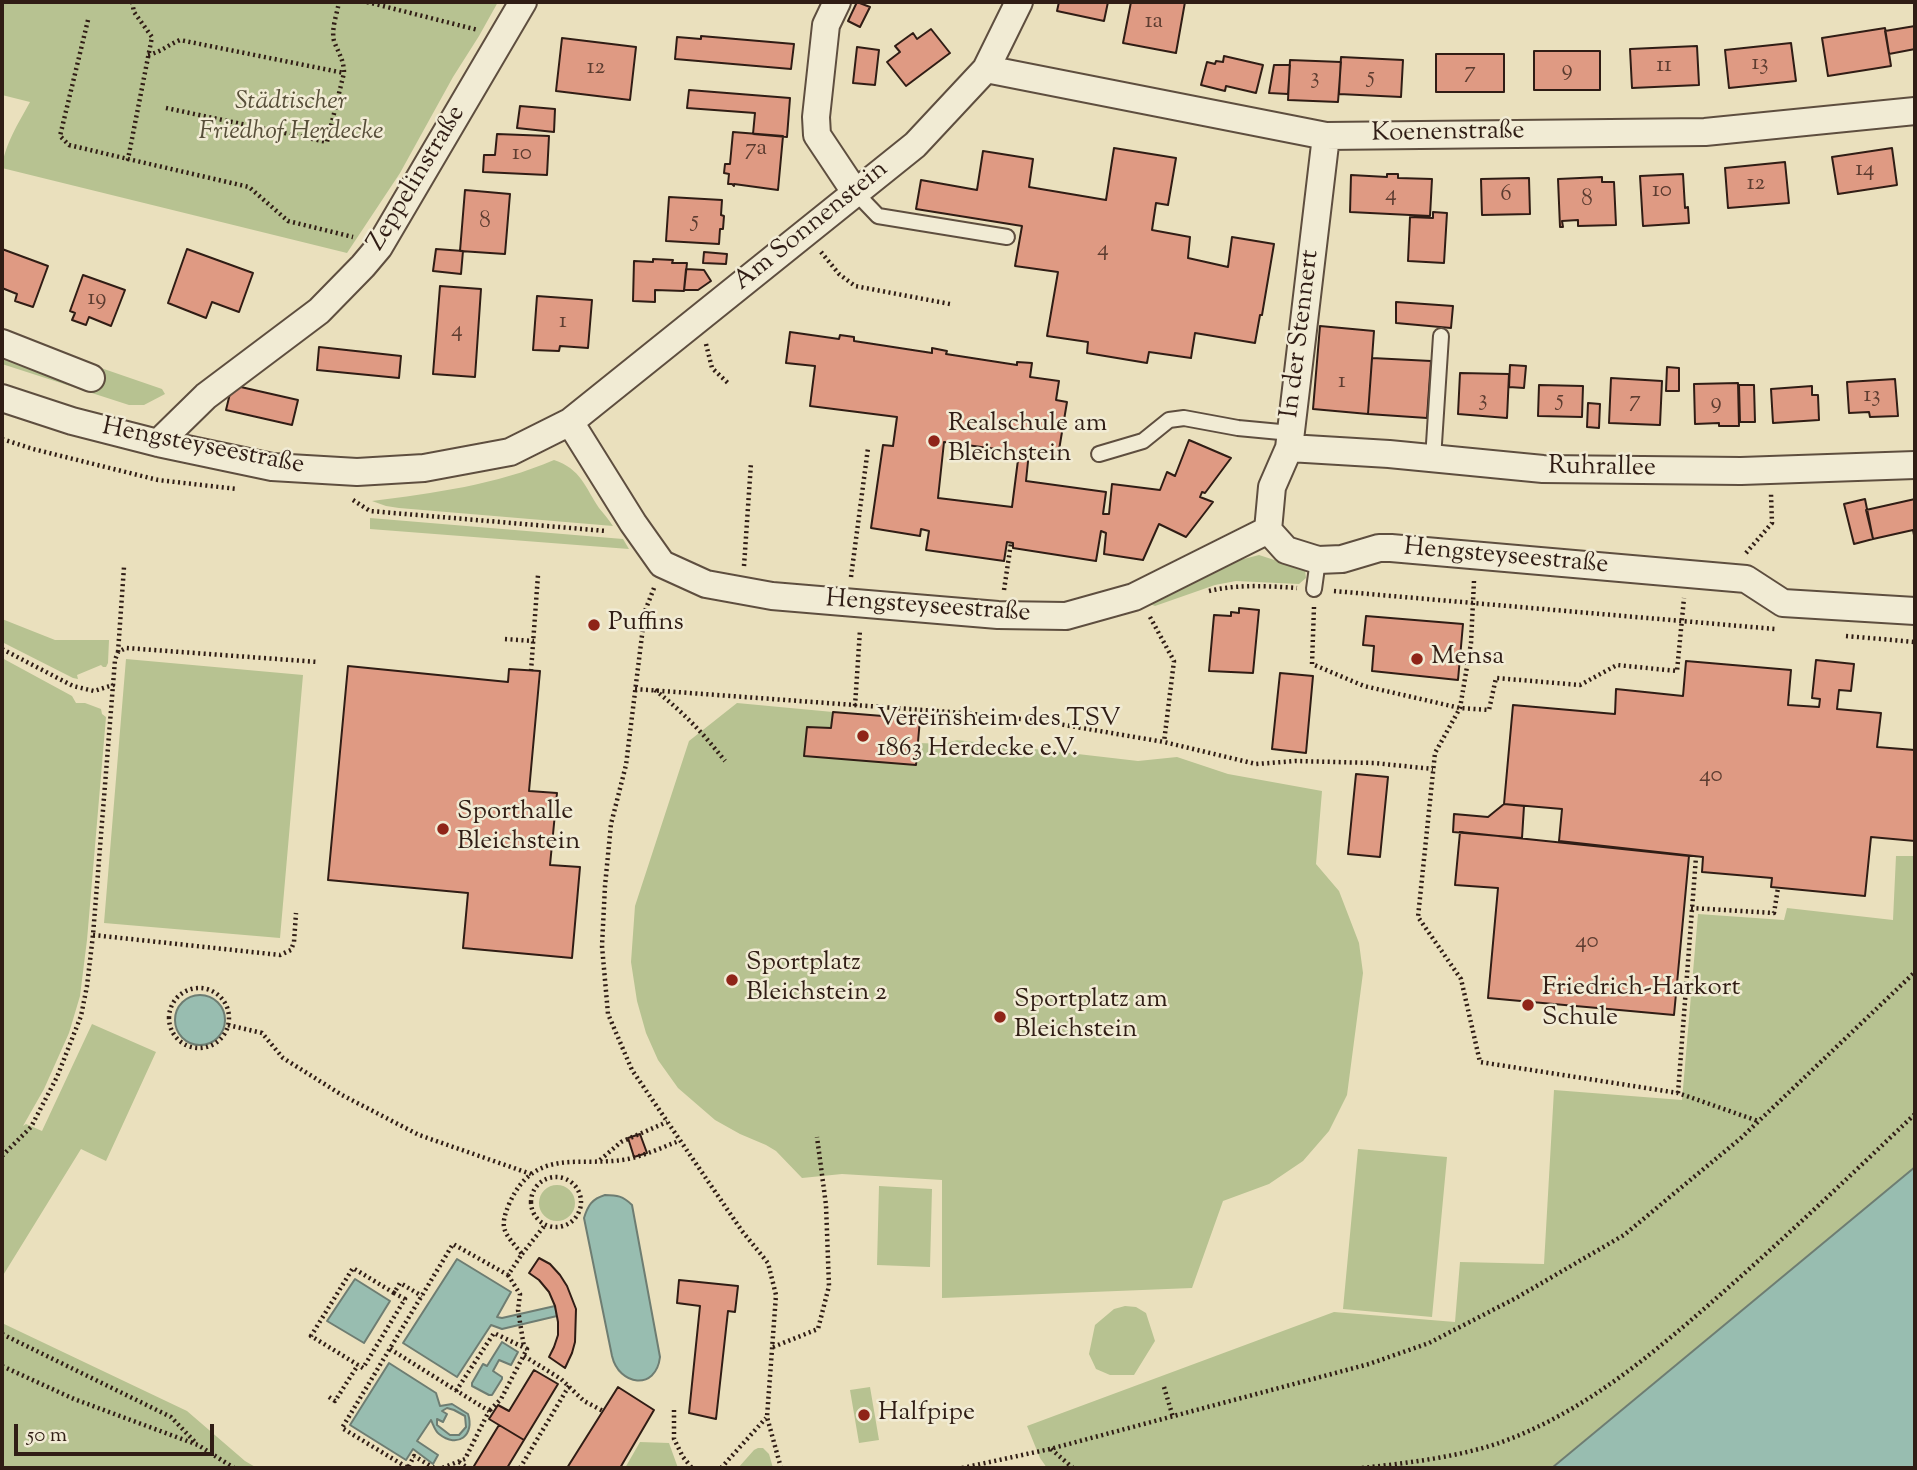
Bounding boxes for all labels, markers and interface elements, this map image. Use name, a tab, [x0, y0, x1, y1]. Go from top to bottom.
house number: 1a	[1145, 9, 1163, 37]
house number: 13	[1751, 51, 1769, 79]
house number: 11	[1656, 53, 1672, 81]
house number: 12	[587, 55, 605, 83]
house number: 9	[1561, 57, 1573, 85]
house number: 7	[1464, 59, 1476, 87]
house number: 5	[1367, 64, 1375, 92]
house number: 3	[1310, 65, 1320, 93]
park label: Städtischer Friedhof Herdecke	[199, 88, 383, 150]
street label: Zeppelinstraße	[362, 101, 474, 257]
street label: Koenenstraße	[1371, 117, 1525, 151]
house number: 7a	[745, 136, 767, 164]
house number: 10	[512, 141, 532, 169]
street label: Am Sonnenstein	[728, 155, 896, 299]
house number: 14	[1855, 157, 1875, 185]
house number: 12	[1747, 171, 1765, 199]
house number: 10	[1652, 178, 1672, 206]
house number: 4	[1385, 182, 1397, 210]
house number: 6	[1500, 182, 1512, 210]
house number: 8	[1581, 187, 1593, 215]
house number: 5	[691, 208, 699, 236]
house number: 8	[479, 209, 491, 237]
house number: 4	[1097, 237, 1109, 265]
street label: In der Stennert	[1276, 248, 1328, 420]
house number: 19	[88, 286, 106, 314]
house number: 1	[559, 309, 567, 337]
house number: 4	[451, 318, 463, 346]
house number: 1	[1338, 369, 1346, 397]
house number: 13	[1863, 383, 1881, 411]
house number: 3	[1478, 387, 1488, 415]
house number: 5	[1556, 387, 1564, 415]
house number: 7	[1629, 388, 1641, 416]
house number: 9	[1710, 390, 1722, 418]
place label: Realschule am Bleichstein	[948, 410, 1107, 472]
street label: Hengsteyseestraße	[99, 413, 307, 483]
marker: Realschule am Bleichstein	[926, 433, 942, 449]
street label: Ruhrallee	[1548, 452, 1656, 486]
street label: Hengsteyseestraße	[1402, 534, 1610, 582]
street label: Hengsteyseestraße	[824, 585, 1032, 631]
place label: Puffins	[608, 609, 684, 641]
marker: Puffins	[586, 617, 602, 633]
place label: Mensa	[1431, 643, 1504, 675]
marker: Mensa	[1409, 651, 1425, 667]
place label: Vereinsheim des TSV 1863 Herdecke e.V.	[877, 705, 1121, 766]
marker: Vereinsheim des TSV 1863 Herdecke e.V.	[855, 728, 871, 744]
house number: 40	[1699, 763, 1723, 791]
place label: Sporthalle Bleichstein	[457, 798, 580, 860]
marker: Sporthalle Bleichstein	[435, 821, 451, 837]
house number: 40	[1575, 929, 1599, 957]
place label: Sportplatz Bleichstein 2	[746, 949, 887, 1010]
marker: Sportplatz Bleichstein 2	[724, 972, 740, 988]
place label: Friedrich-Harkort Schule	[1542, 974, 1740, 1036]
place label: Sportplatz am Bleichstein	[1014, 986, 1168, 1048]
marker: Friedrich-Harkort Schule	[1520, 997, 1536, 1013]
marker: Sportplatz am Bleichstein	[992, 1009, 1008, 1025]
place label: Halfpipe	[878, 1399, 975, 1431]
marker: Halfpipe	[856, 1407, 872, 1423]
scale bar	[18, 1410, 217, 1454]
text: 50 m	[27, 1421, 67, 1451]

